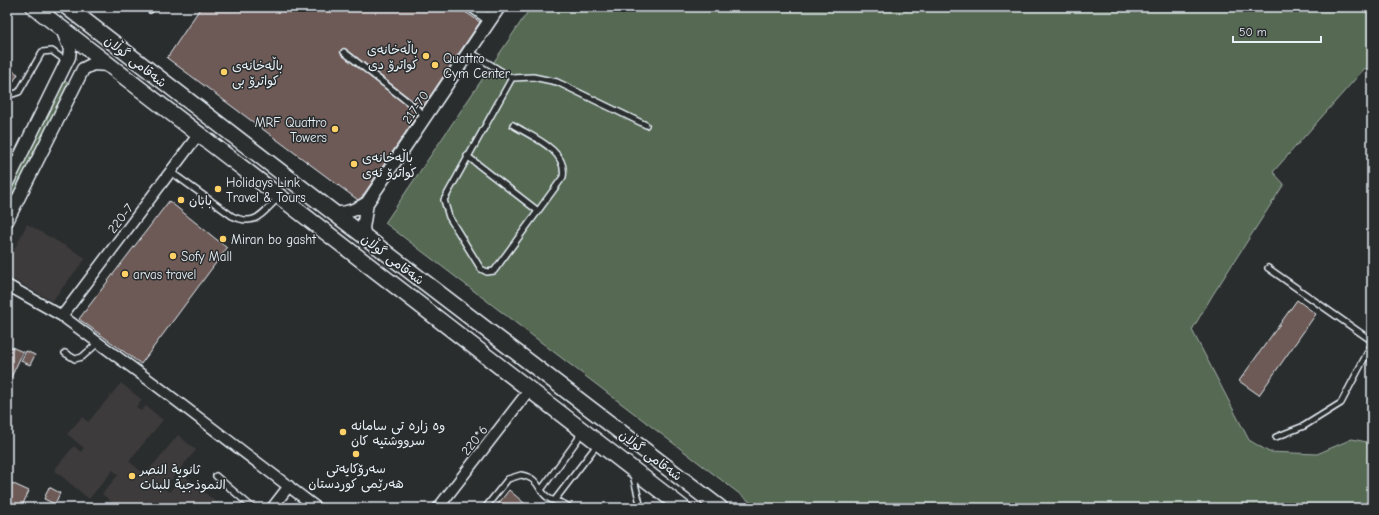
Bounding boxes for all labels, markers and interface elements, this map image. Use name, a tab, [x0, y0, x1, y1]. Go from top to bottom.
scale bar	[1233, 18, 1321, 44]
text: 50 m	[1239, 25, 1267, 39]
street label: شەقامی گوڵان	[101, 31, 171, 92]
place label: باڵەخانەی کواترۆ دی	[367, 40, 418, 73]
marker: باڵەخانەی کواترۆ دی	[421, 51, 431, 61]
place label: Quattro Gym Center	[443, 51, 511, 81]
place label: باڵەخانەی کواترۆ بی	[232, 56, 283, 90]
marker: Quattro Gym Center	[430, 60, 440, 70]
marker: باڵەخانەی کواترۆ بی	[219, 67, 229, 77]
street label: 217-70	[399, 88, 432, 127]
place label: MRF Quattro Towers	[255, 115, 327, 145]
marker: MRF Quattro Towers	[330, 124, 340, 134]
place label: باڵەخانەی کواترۆ ئەی	[362, 148, 417, 181]
marker: باڵەخانەی کواترۆ ئەی	[349, 159, 359, 169]
place label: Holidays Link Travel & Tours	[226, 175, 306, 205]
marker: Holidays Link Travel & Tours	[213, 184, 223, 194]
place label: بابان	[189, 193, 212, 209]
marker: بابان	[176, 195, 186, 205]
street label: 220-7	[105, 201, 136, 236]
street label: شەقامی گوڵان	[357, 229, 428, 289]
place label: Miran bo gasht	[231, 232, 317, 247]
marker: Miran bo gasht	[218, 234, 228, 244]
place label: Sofy Mall	[181, 249, 232, 264]
marker: Sofy Mall	[168, 251, 178, 261]
place label: arvas travel	[133, 267, 196, 282]
marker: arvas travel	[120, 269, 130, 279]
place label: وه زاره تى سامانه سرووشتيه كان	[351, 418, 445, 449]
street label: 220*6	[458, 422, 491, 458]
street label: شەقامی گوڵان	[615, 425, 686, 485]
marker: وه زاره تى سامانه سرووشتيه كان	[338, 427, 348, 437]
marker: سەرۆكایەتی هەرێمی كوردستان	[351, 449, 361, 459]
place label: سەرۆكایەتی هەرێمی كوردستان	[308, 461, 404, 493]
place label: ثانوية النصر النموذجية للبنات	[139, 462, 226, 493]
marker: ثانوية النصر النموذجية للبنات	[127, 471, 137, 481]

